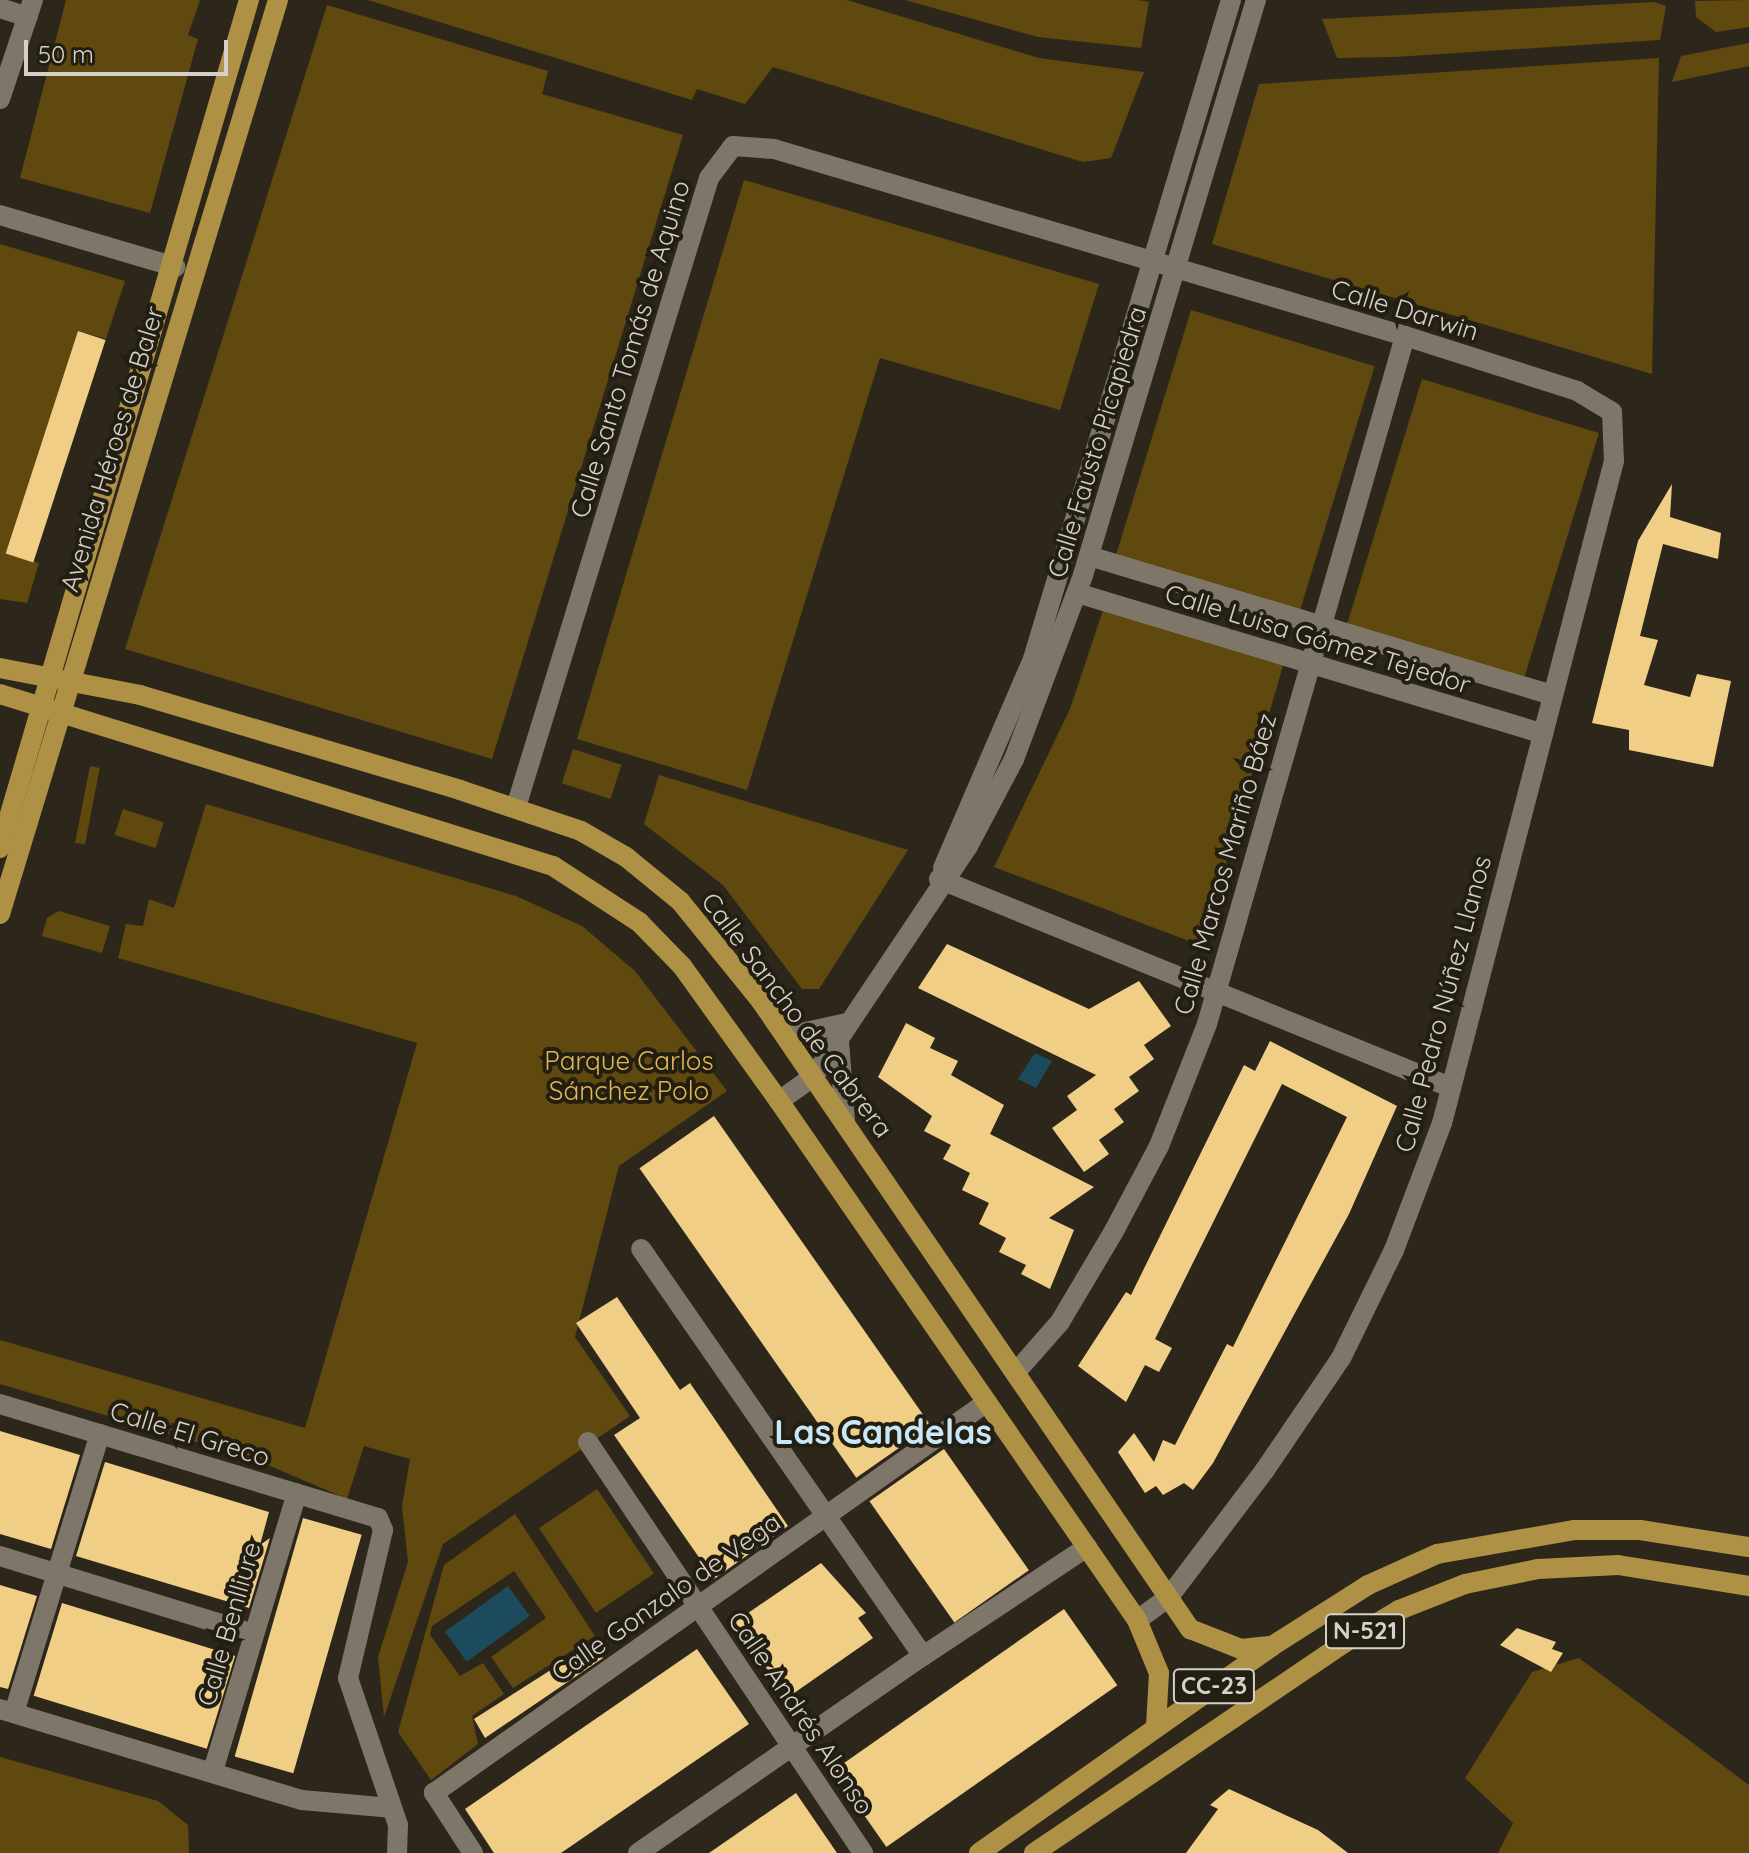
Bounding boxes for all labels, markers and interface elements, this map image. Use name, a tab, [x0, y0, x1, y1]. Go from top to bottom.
scale bar	[28, 24, 232, 74]
text: 50 m	[38, 39, 94, 69]
street label: Calle Santo Tomás de Aquino	[564, 176, 696, 522]
street label: Calle Darwin	[1328, 273, 1482, 347]
street label: Avenida Héroes de Baler	[54, 303, 170, 595]
street label: Calle Fausto Picapiedra	[1041, 303, 1153, 581]
street label: Calle Luisa Gómez Tejedor	[1161, 578, 1475, 700]
street label: Calle Marcos Mariño Báez	[1167, 710, 1283, 1018]
street label: Calle Pedro Núñez Llanos	[1388, 852, 1498, 1156]
street label: Calle Sancho de Cabrera	[695, 887, 899, 1143]
park label: Parque Carlos Sánchez Polo	[544, 1045, 714, 1106]
street label: Calle El Greco	[106, 1395, 274, 1473]
district label: Las Candelas	[774, 1412, 992, 1452]
street label: Calle Gonzalo de Vega	[545, 1506, 787, 1688]
street label: Calle Benlliure	[191, 1538, 267, 1710]
street label: Calle Andrés Alonso	[721, 1605, 881, 1821]
road number: N-521	[1325, 1611, 1405, 1651]
road number: CC-23	[1172, 1666, 1256, 1706]

